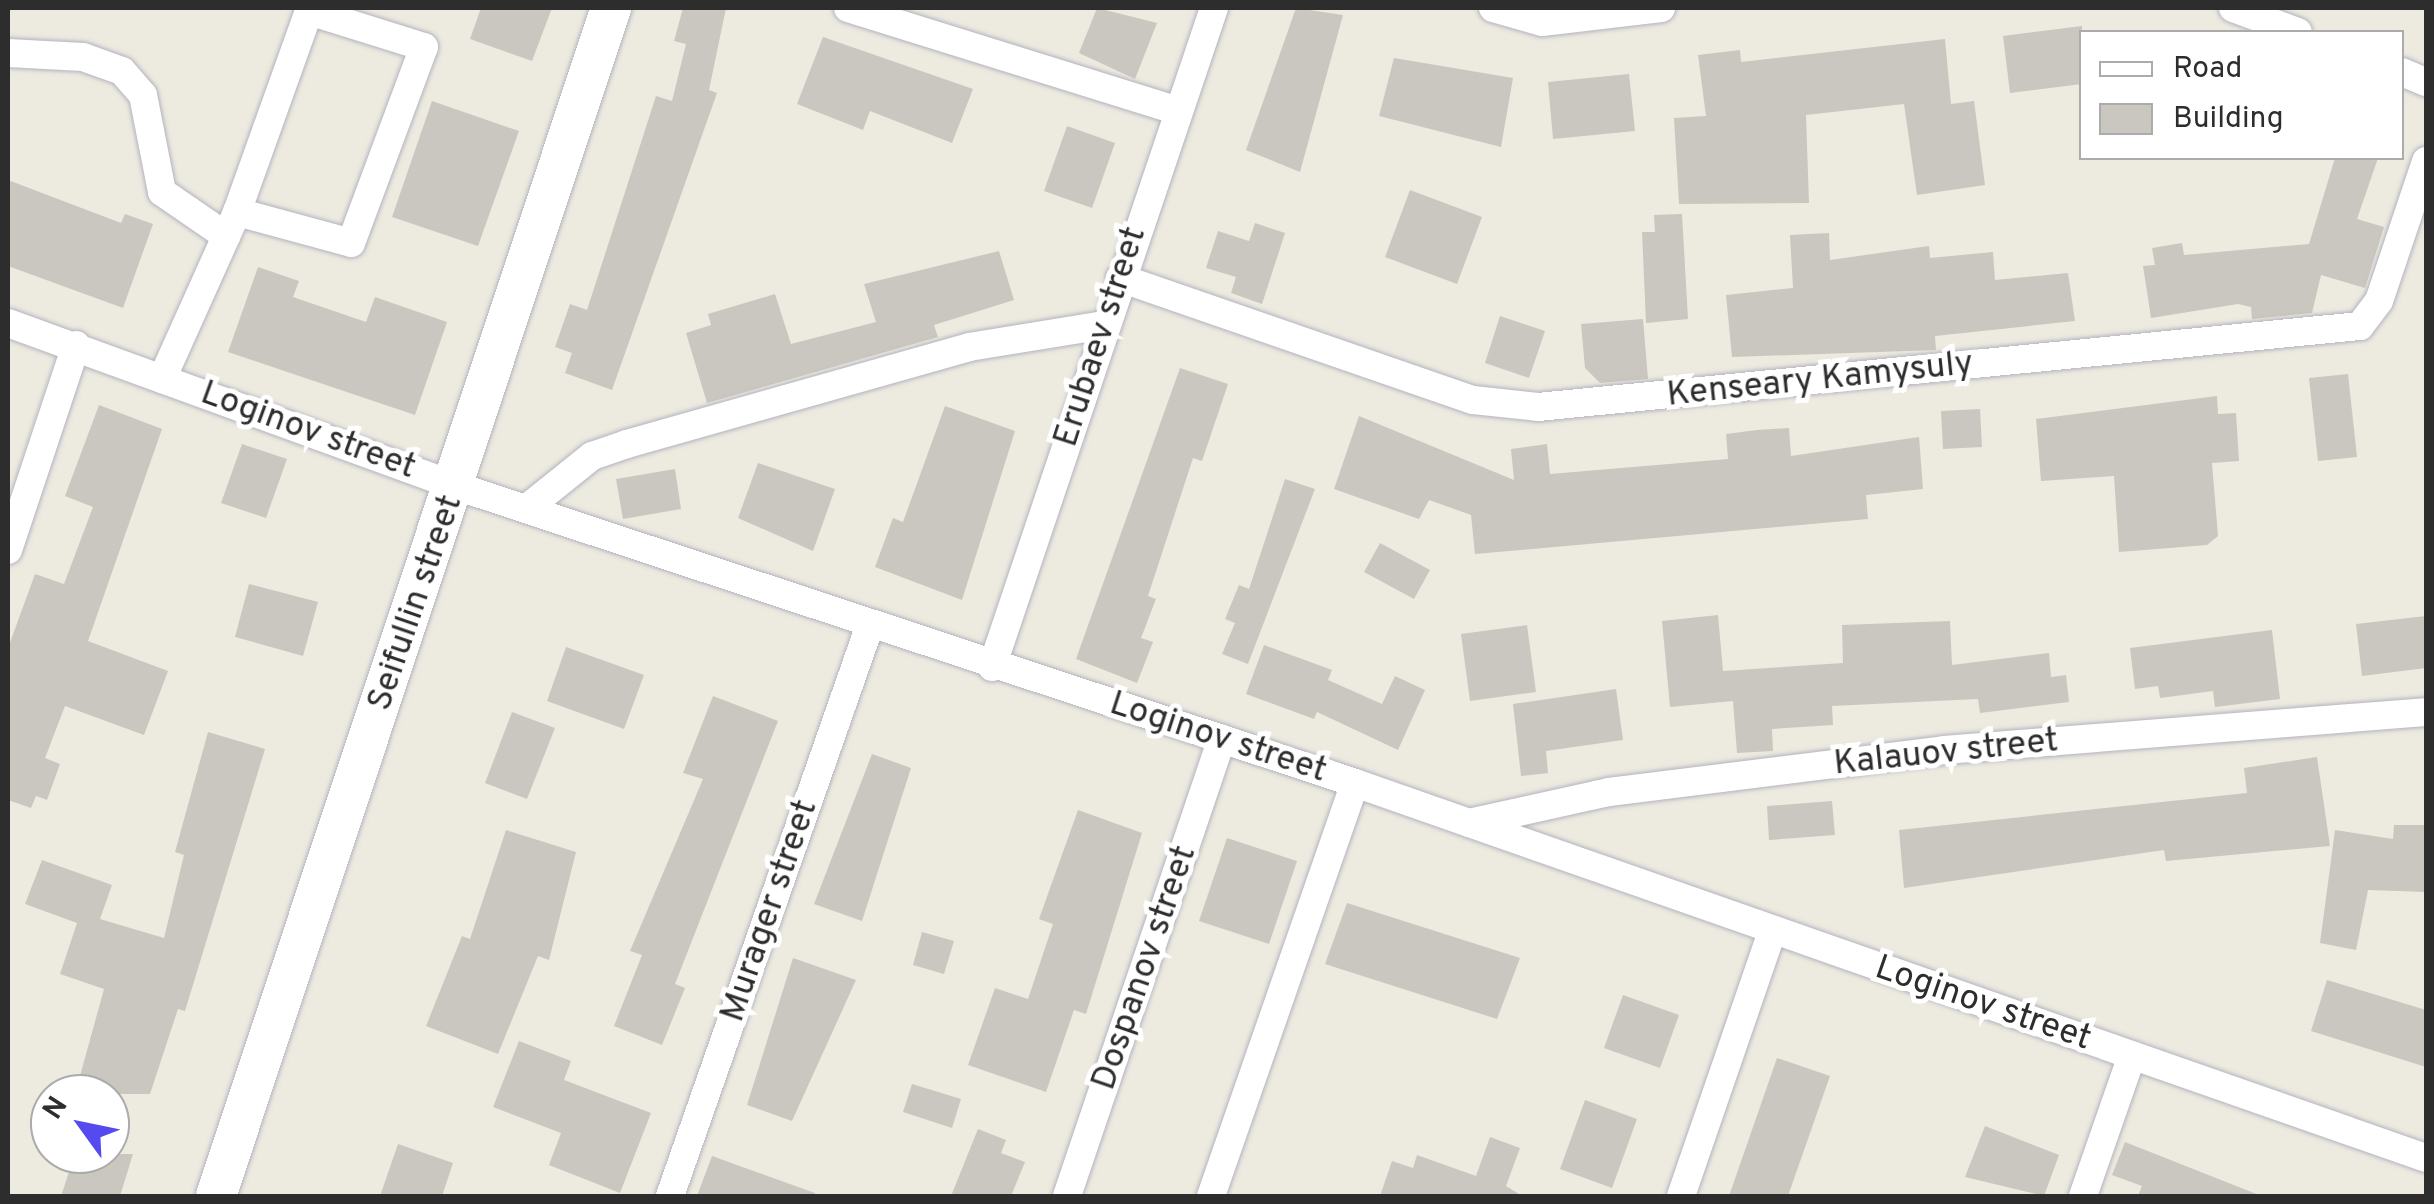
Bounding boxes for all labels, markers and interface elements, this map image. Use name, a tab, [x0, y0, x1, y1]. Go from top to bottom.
legend	[2079, 30, 2404, 160]
text: Road	[2173, 51, 2242, 88]
text: Building	[2173, 101, 2284, 138]
street label: Erubaev street	[1046, 222, 1156, 452]
street label: Kenseary Kamysuly	[1665, 343, 1975, 417]
street label: Loginov street	[195, 373, 421, 489]
street label: Seifullin street	[359, 490, 473, 716]
street label: Loginov street	[1104, 683, 1332, 793]
street label: Kalauov street	[1832, 720, 2060, 786]
street label: Murager street	[712, 794, 828, 1028]
street label: Dospanov street	[1084, 840, 1206, 1096]
street label: Loginov street	[1869, 947, 2097, 1061]
north arrow	[30, 1074, 130, 1174]
text: N	[36, 1091, 77, 1127]

